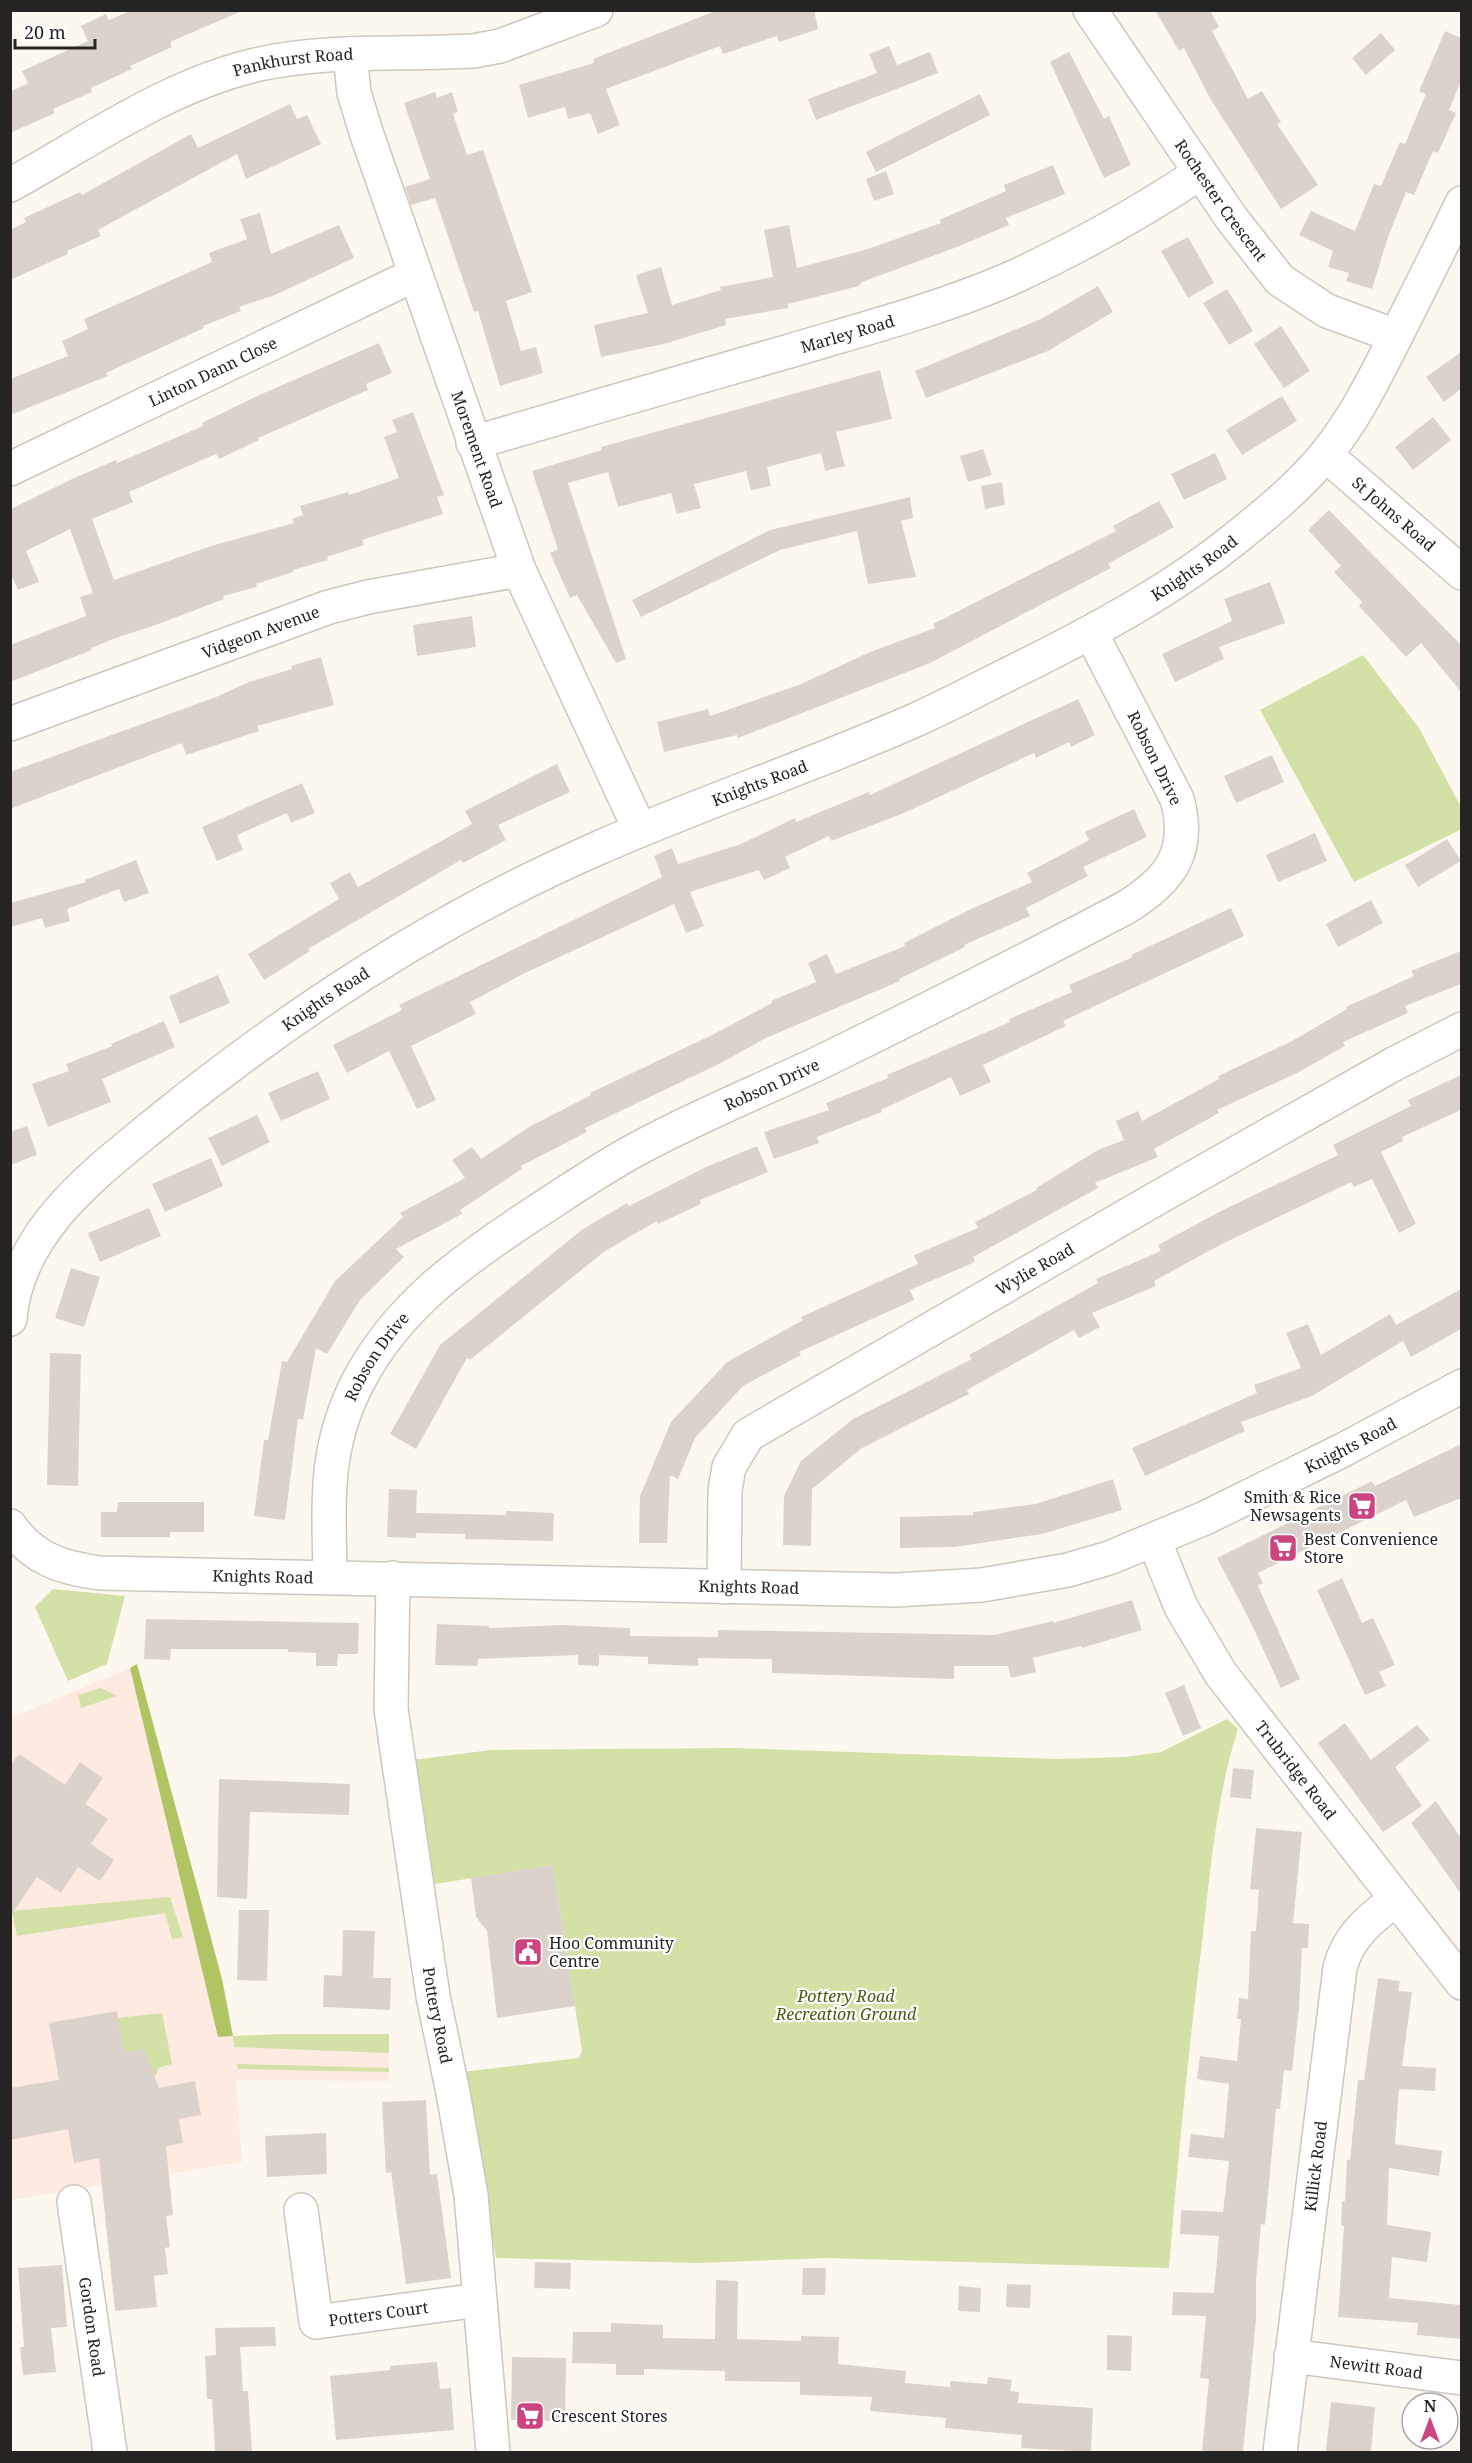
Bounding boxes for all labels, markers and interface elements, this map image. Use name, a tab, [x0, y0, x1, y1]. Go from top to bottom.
scale bar	[15, 12, 94, 50]
text: 20 m	[24, 20, 66, 44]
street label: Pankhurst Road	[230, 43, 354, 82]
street label: Rochester Crescent	[1170, 135, 1272, 266]
street label: Marley Road	[798, 310, 897, 358]
street label: Linton Dann Close	[145, 331, 281, 412]
street label: Morement Road	[446, 388, 507, 511]
street label: St Johns Road	[1348, 472, 1441, 556]
street label: Knights Road	[1147, 530, 1242, 606]
street label: Vidgeon Avenue	[199, 600, 323, 664]
street label: Robson Drive	[1123, 707, 1187, 809]
street label: Knights Road	[709, 754, 811, 811]
street label: Knights Road	[277, 961, 374, 1036]
street label: Robson Drive	[720, 1053, 823, 1116]
street label: Wylie Road	[992, 1237, 1078, 1300]
street label: Robson Drive	[339, 1307, 414, 1405]
street label: Knights Road	[1301, 1412, 1401, 1478]
place label: Smith & Rice Newsagents	[1244, 1486, 1341, 1526]
supermarket icon: Smith & Rice Newsagents	[1346, 1490, 1378, 1522]
place label: Best Convenience Store	[1304, 1528, 1438, 1568]
supermarket icon: Best Convenience Store	[1267, 1532, 1299, 1564]
street label: Knights Road	[212, 1564, 314, 1589]
street label: Knights Road	[698, 1575, 800, 1599]
street label: Trubridge Road	[1250, 1716, 1341, 1824]
place label: Hoo Community Centre	[549, 1932, 675, 1972]
public building icon: Hoo Community Centre	[512, 1936, 544, 1968]
street label: Pottery Road	[418, 1966, 458, 2066]
park label: Pottery Road Recreation Ground	[775, 1985, 917, 2025]
street label: Killick Road	[1299, 2119, 1332, 2213]
street label: Gordon Road	[74, 2275, 110, 2378]
street label: Potters Court	[327, 2296, 430, 2331]
street label: Newitt Road	[1328, 2350, 1424, 2384]
north arrow	[1400, 2391, 1460, 2451]
text: N	[1424, 2395, 1437, 2417]
supermarket icon: Crescent Stores	[514, 2400, 546, 2432]
place label: Crescent Stores	[551, 2405, 668, 2427]

